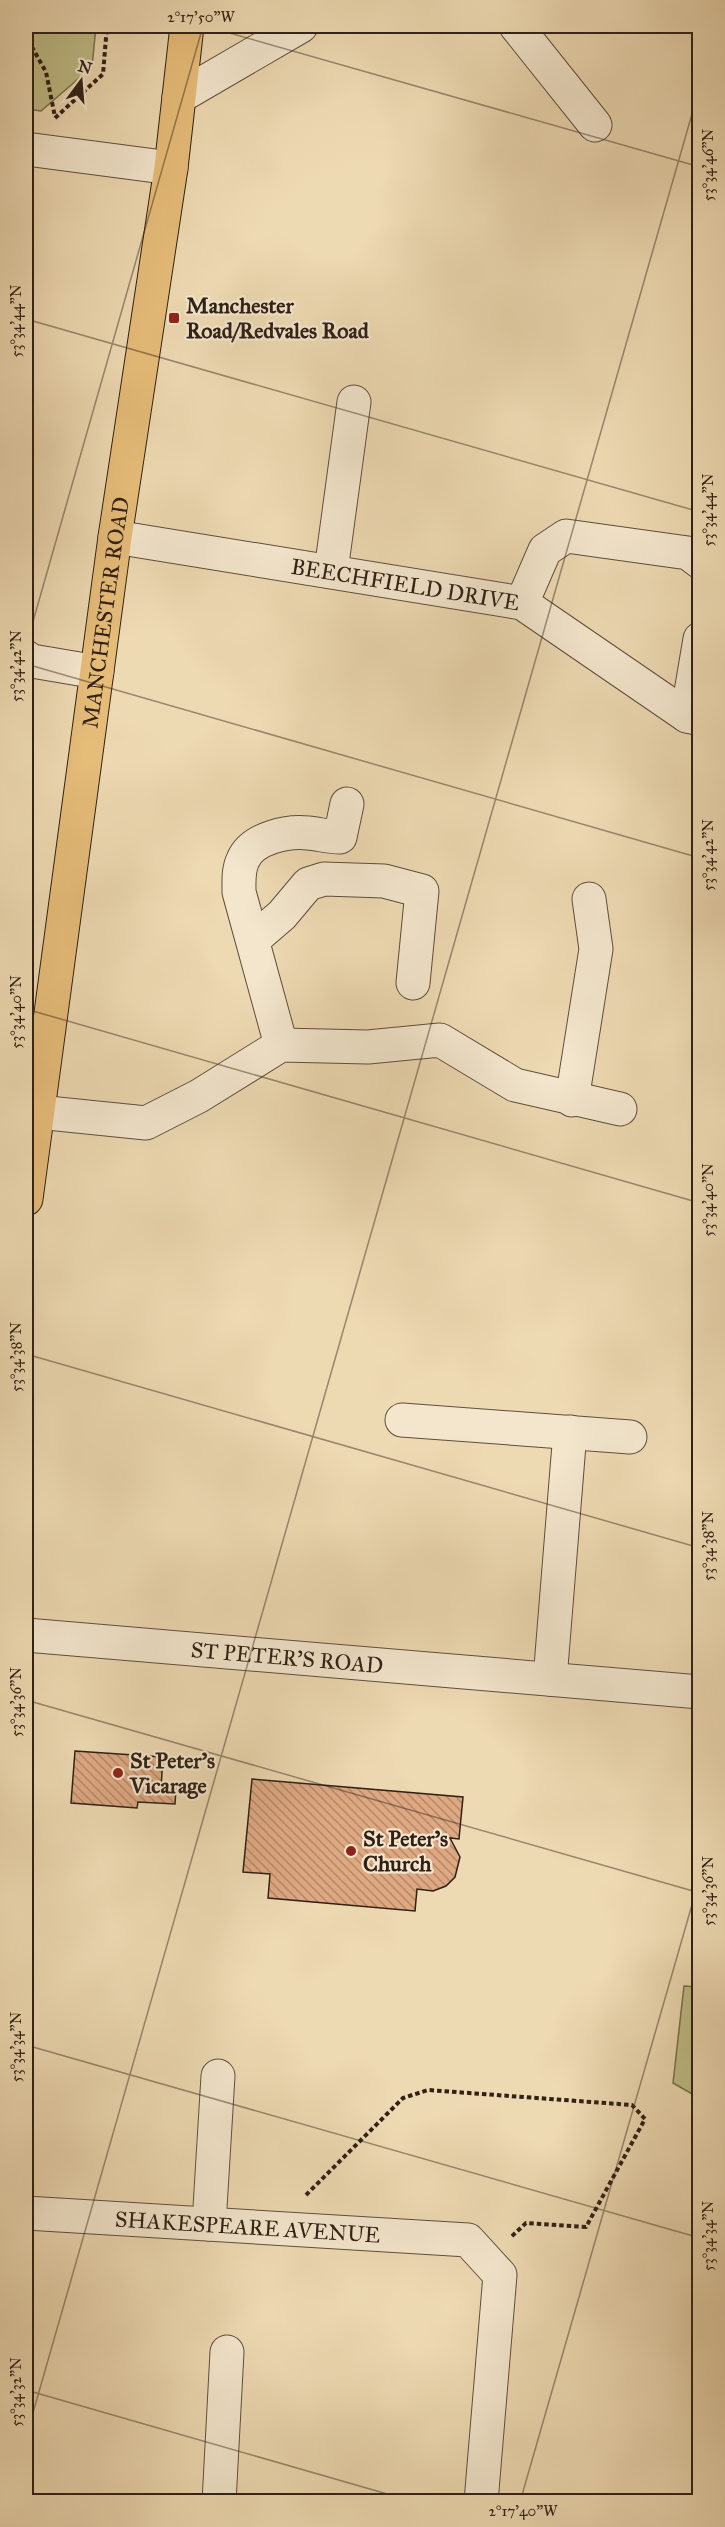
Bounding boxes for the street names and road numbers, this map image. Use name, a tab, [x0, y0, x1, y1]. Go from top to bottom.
street label: MANCHESTER ROAD	[76, 495, 134, 730]
street label: BEECHFIELD DRIVE	[289, 552, 522, 616]
street label: ST PETER'S ROAD	[190, 1635, 384, 1679]
street label: SHAKESPEARE AVENUE	[114, 2205, 381, 2248]

